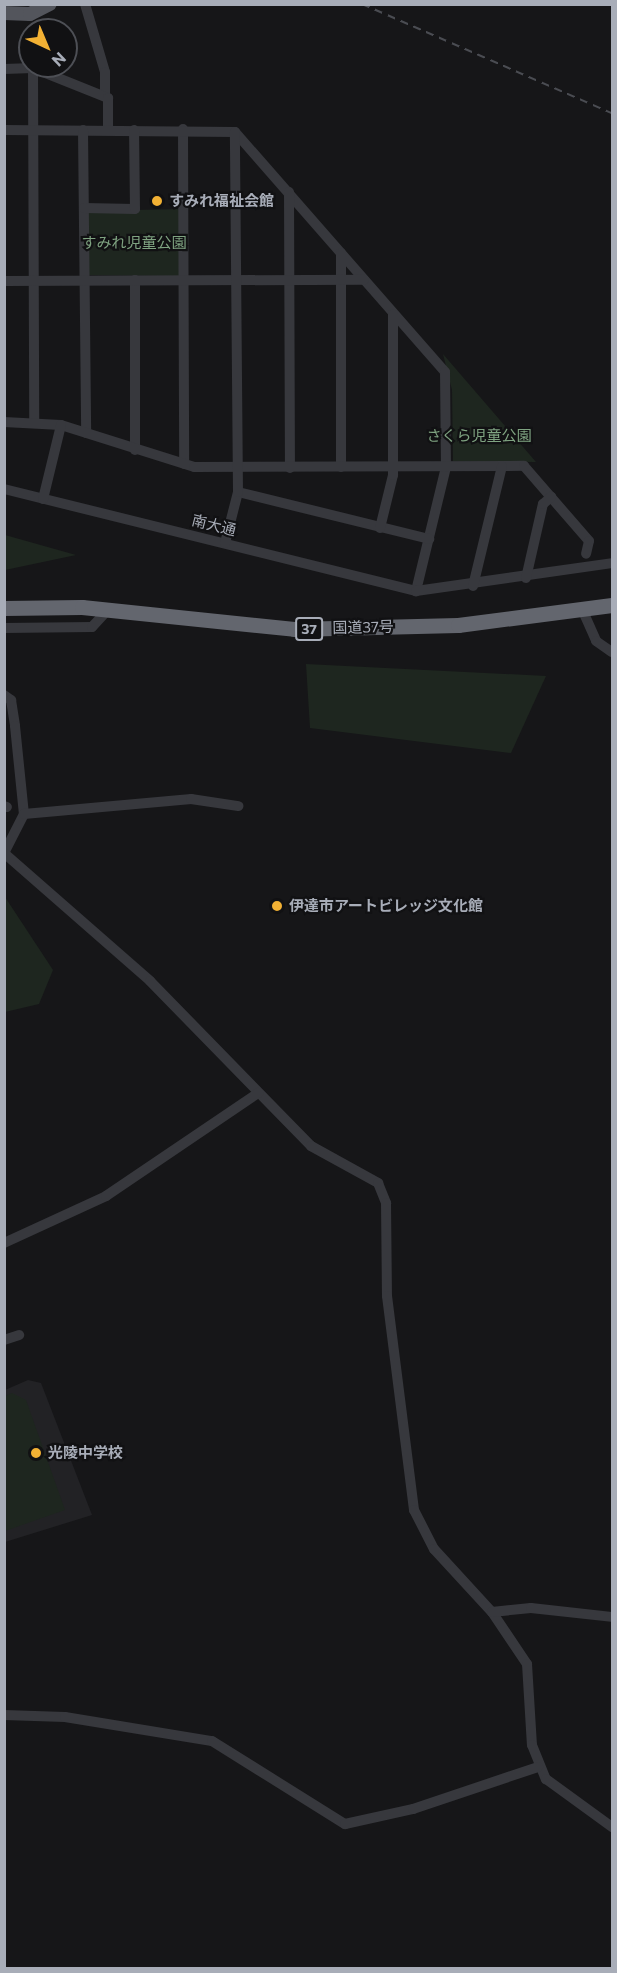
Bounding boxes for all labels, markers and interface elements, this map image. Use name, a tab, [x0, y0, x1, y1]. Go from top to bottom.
north arrow	[18, 18, 78, 78]
text: N	[49, 49, 70, 71]
place label: すみれ福祉会館	[169, 192, 274, 210]
marker: すみれ福祉会館	[150, 194, 164, 208]
park label: すみれ児童公園	[82, 234, 186, 252]
park label: さくら児童公園	[427, 427, 531, 445]
street label: 南大通	[190, 511, 238, 539]
street label: 国道37号	[332, 617, 394, 637]
road number: 37	[294, 618, 324, 640]
place label: 伊達市アートビレッジ文化館	[289, 897, 483, 915]
marker: 伊達市アートビレッジ文化館	[270, 899, 284, 913]
place label: 光陵中学校	[48, 1444, 123, 1462]
marker: 光陵中学校	[29, 1446, 43, 1460]

